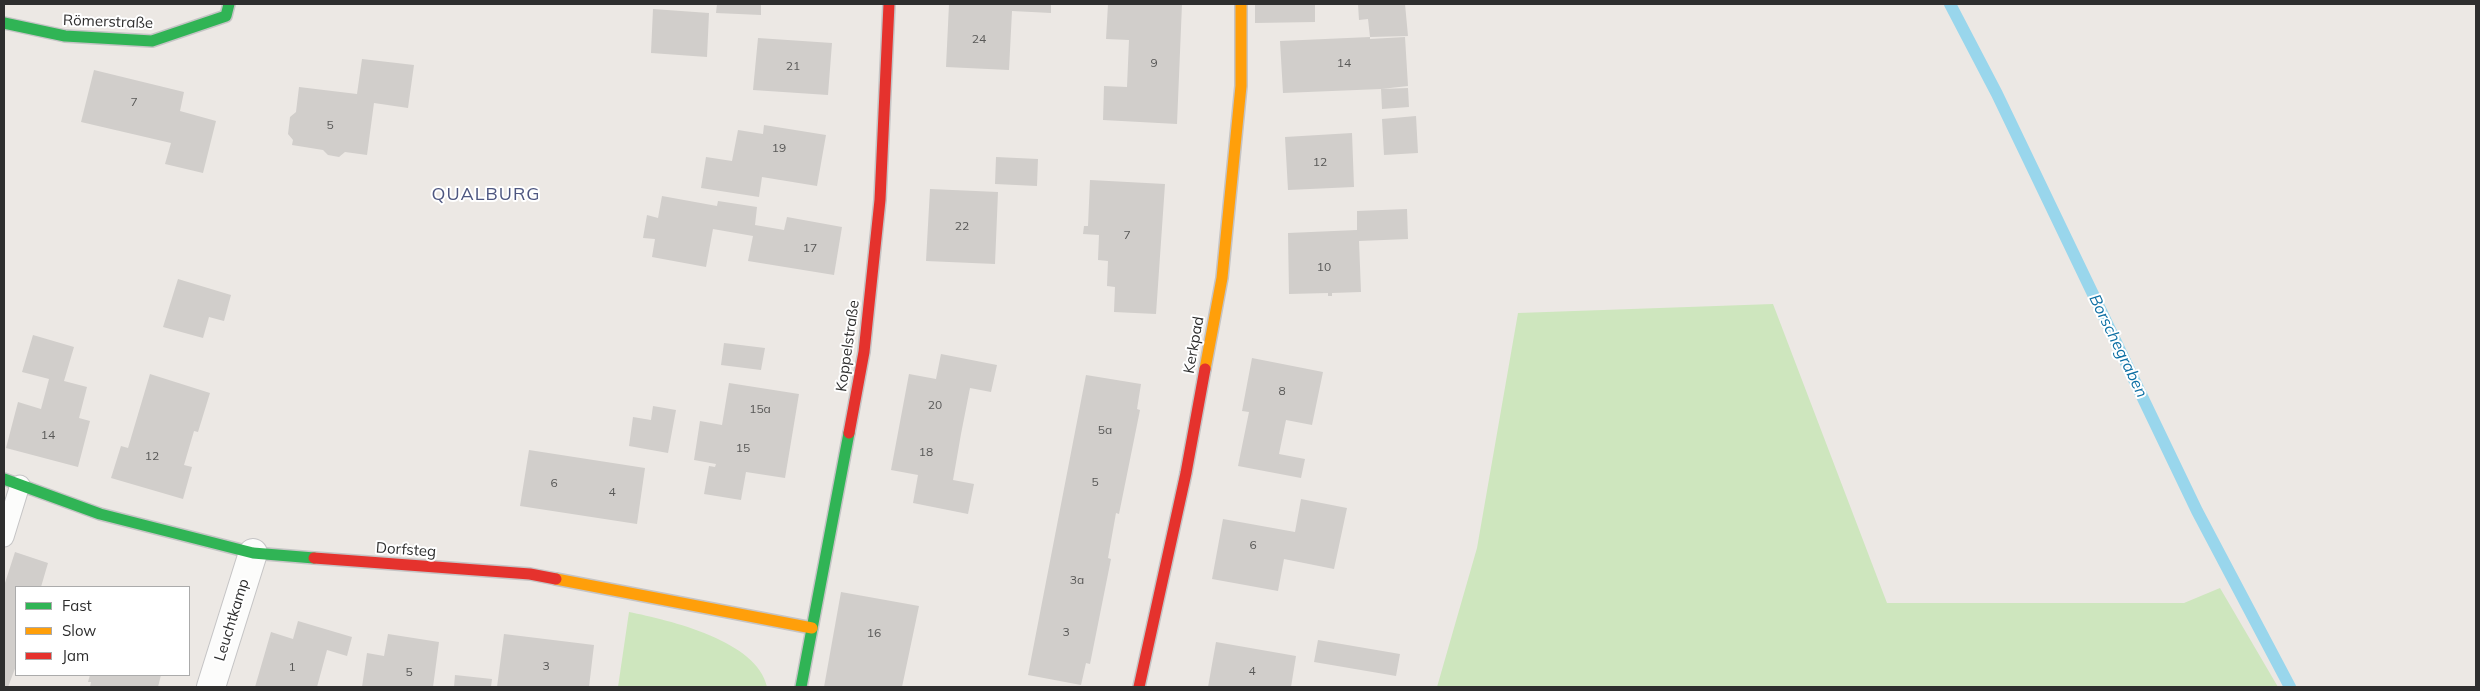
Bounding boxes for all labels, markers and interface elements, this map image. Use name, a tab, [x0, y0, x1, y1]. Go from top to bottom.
street label: Römerstraße	[63, 11, 153, 33]
house number: 24	[972, 32, 986, 46]
house number: 9	[1150, 56, 1158, 70]
house number: 14	[1337, 56, 1351, 70]
house number: 21	[786, 59, 800, 73]
house number: 7	[130, 95, 138, 109]
house number: 5	[326, 118, 334, 132]
house number: 19	[772, 141, 786, 155]
house number: 12	[1313, 155, 1327, 169]
district label: QUALBURG	[431, 184, 541, 206]
house number: 22	[955, 219, 969, 233]
house number: 7	[1123, 228, 1131, 242]
house number: 17	[803, 241, 817, 255]
house number: 10	[1317, 260, 1331, 274]
water label: Borschegraben	[2085, 291, 2151, 401]
street label: Koppelstraße	[833, 299, 863, 393]
street label: Kerkpad	[1180, 315, 1208, 375]
house number: 8	[1278, 384, 1286, 398]
house number: 20	[928, 398, 942, 412]
house number: 15a	[749, 402, 771, 416]
house number: 5a	[1098, 423, 1112, 437]
house number: 14	[41, 428, 55, 442]
house number: 15	[736, 441, 750, 455]
house number: 18	[919, 445, 933, 459]
house number: 12	[145, 449, 159, 463]
house number: 5	[1091, 475, 1099, 489]
house number: 6	[550, 476, 558, 490]
house number: 4	[608, 485, 616, 499]
house number: 6	[1249, 538, 1257, 552]
street label: Dorfsteg	[375, 539, 437, 561]
house number: 3a	[1070, 573, 1084, 587]
street label: Leuchtkamp	[211, 577, 253, 663]
legend	[15, 586, 190, 676]
text: Fast	[62, 596, 92, 615]
text: Slow	[62, 621, 96, 640]
house number: 3	[1062, 625, 1070, 639]
house number: 16	[867, 626, 881, 640]
text: Jam	[62, 646, 89, 665]
house number: 3	[542, 659, 550, 673]
house number: 1	[288, 660, 296, 674]
house number: 4	[1248, 664, 1256, 678]
house number: 5	[405, 665, 413, 679]

